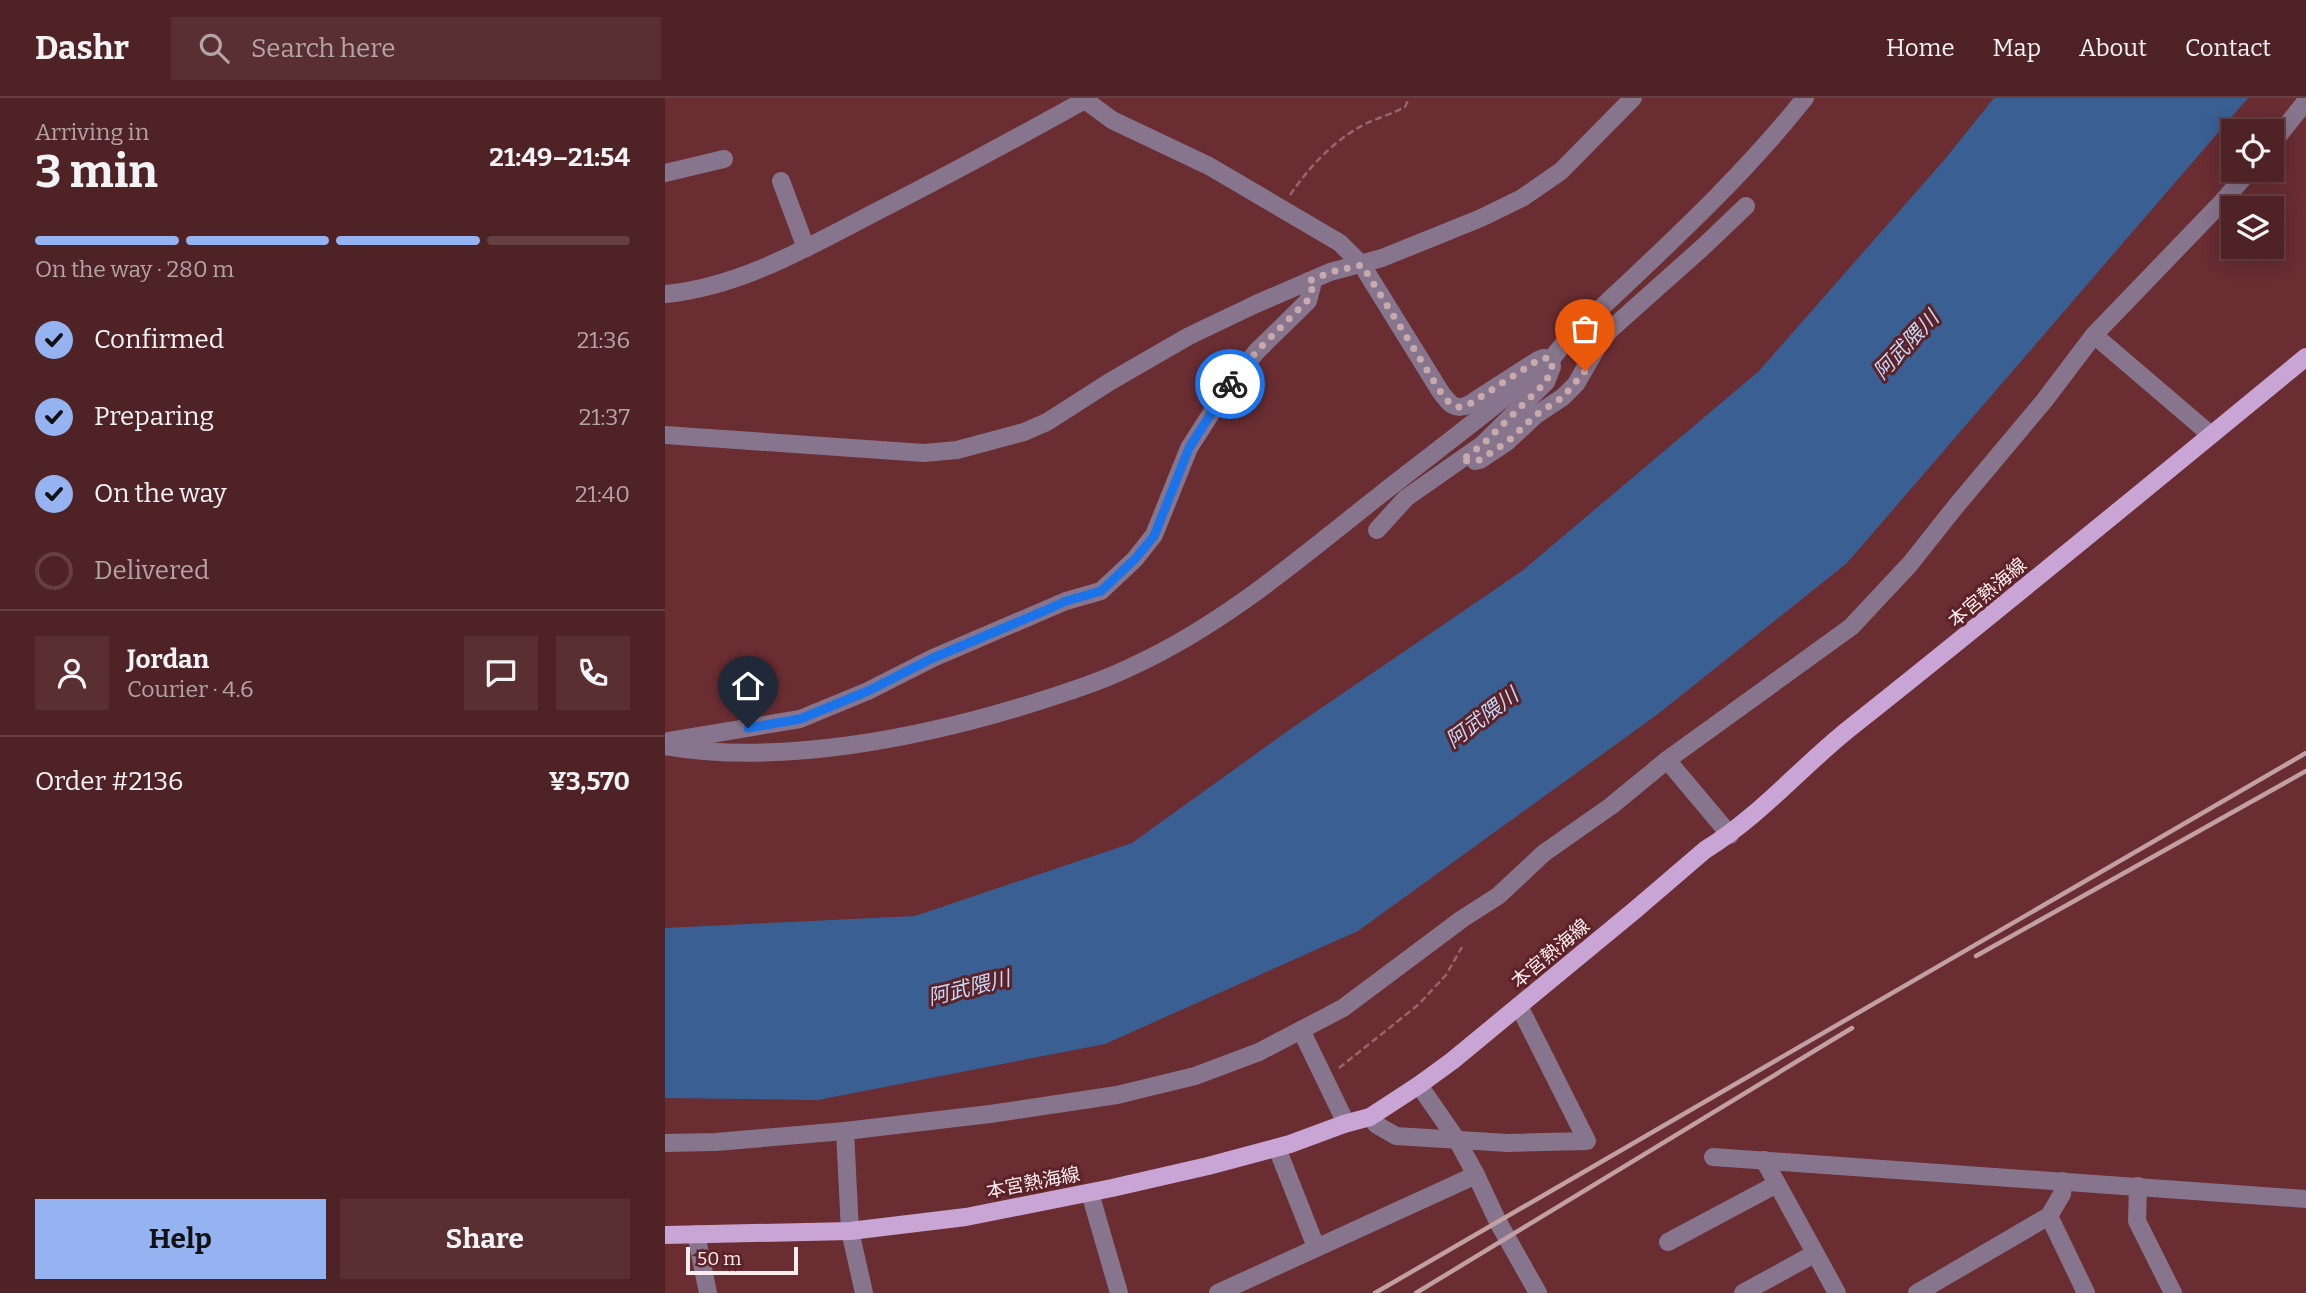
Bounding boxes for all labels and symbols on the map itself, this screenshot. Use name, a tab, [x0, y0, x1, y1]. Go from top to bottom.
pin	[1555, 299, 1615, 371]
water label: 阿武隈川	[1868, 304, 1946, 385]
courier	[1195, 349, 1265, 419]
street label: 本宮熱海線	[1944, 553, 2031, 632]
pin	[718, 656, 778, 728]
water label: 阿武隈川	[1441, 681, 1525, 754]
street label: 本宮熱海線	[1507, 914, 1594, 993]
water label: 阿武隈川	[925, 965, 1015, 1011]
street label: 本宮熱海線	[984, 1162, 1082, 1203]
scale bar	[686, 1244, 798, 1276]

